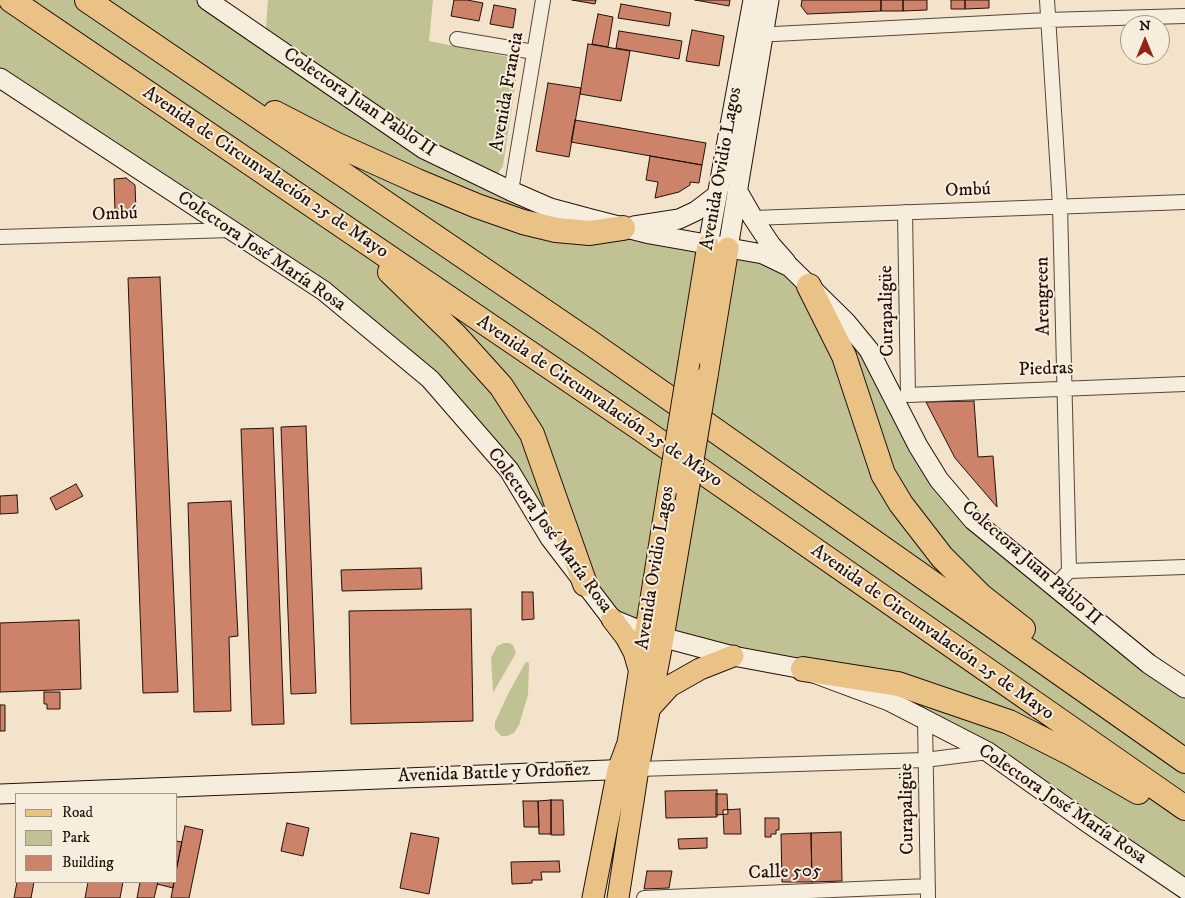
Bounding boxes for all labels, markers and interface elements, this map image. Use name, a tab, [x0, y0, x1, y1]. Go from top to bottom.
north arrow	[1120, 15, 1170, 65]
text: N	[1139, 17, 1151, 35]
street label: Avenida Francia	[486, 30, 530, 154]
street label: Colectora Juan Pablo II	[278, 44, 440, 162]
street label: Avenida de Circunvalación 25 de Mayo	[138, 82, 392, 264]
street label: Avenida Ovidio Lagos	[696, 86, 748, 252]
street label: Ombú	[945, 179, 991, 203]
street label: Colectora José María Rosa	[172, 187, 350, 317]
street label: Ombú	[92, 203, 138, 227]
street label: Arengreen	[1032, 256, 1056, 336]
street label: Curapaligüe	[876, 265, 900, 357]
street label: Avenida de Circunvalación 25 de Mayo	[472, 311, 726, 493]
street label: Piedras	[1018, 358, 1074, 382]
street label: Colectora José María Rosa	[481, 444, 617, 618]
street label: Avenida Ovidio Lagos	[632, 485, 680, 651]
street label: Colectora Juan Pablo II	[956, 497, 1106, 631]
street label: Avenida de Circunvalación 25 de Mayo	[806, 540, 1058, 726]
street label: Colectora José María Rosa	[973, 740, 1151, 870]
street label: Avenida Battle y Ordoñez	[397, 759, 591, 789]
street label: Curapaligüe	[896, 763, 920, 855]
legend	[15, 793, 178, 883]
text: Road	[62, 803, 93, 822]
text: Park	[62, 828, 90, 847]
text: Building	[62, 853, 114, 872]
street label: Calle 505	[748, 860, 822, 886]

